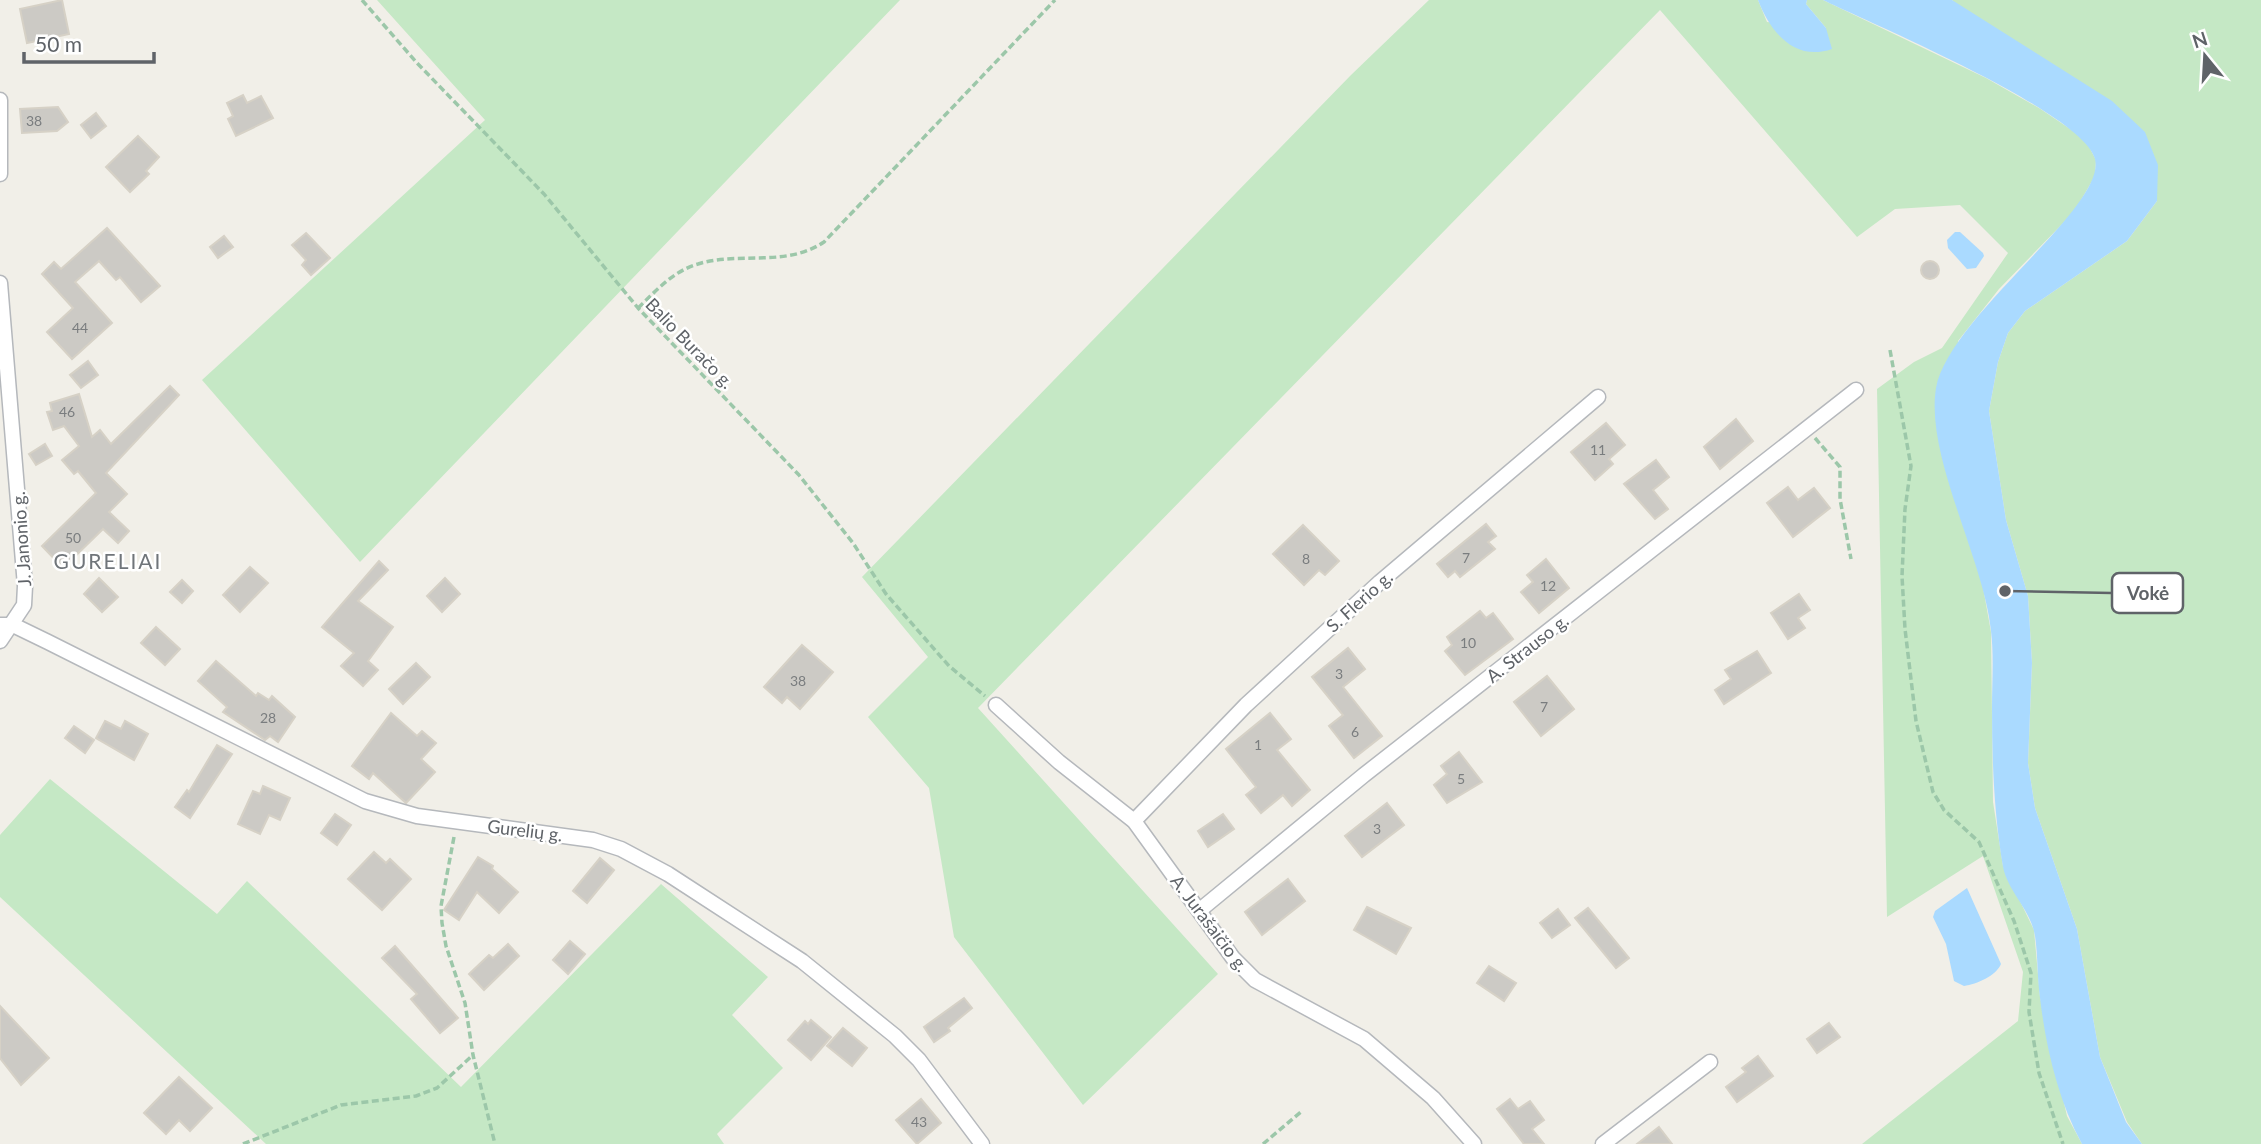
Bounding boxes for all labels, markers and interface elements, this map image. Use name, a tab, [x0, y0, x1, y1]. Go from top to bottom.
scale bar	[24, 21, 154, 65]
north arrow	[2170, 21, 2240, 91]
text: N	[2189, 26, 2210, 53]
text: 50 m	[35, 31, 82, 56]
house number: 38	[26, 112, 42, 129]
street label: Balio Buračo g.	[641, 293, 739, 393]
house number: 44	[72, 319, 88, 336]
house number: 46	[59, 403, 75, 420]
house number: 11	[1590, 441, 1606, 458]
street label: J. Janonio g.	[7, 491, 35, 587]
house number: 50	[65, 529, 81, 546]
district label: GURELIAI	[54, 548, 162, 573]
house number: 7	[1462, 549, 1470, 566]
house number: 8	[1302, 550, 1310, 567]
street label: S. Flerio g.	[1321, 565, 1397, 637]
callout: Vokė	[2112, 573, 2183, 613]
house number: 12	[1540, 577, 1556, 594]
text: Vokė	[2126, 581, 2169, 604]
street label: A. Strauso g.	[1481, 609, 1573, 687]
house number: 10	[1460, 634, 1476, 651]
house number: 3	[1335, 665, 1343, 682]
house number: 38	[790, 672, 806, 689]
house number: 7	[1540, 698, 1548, 715]
house number: 28	[260, 709, 276, 726]
house number: 6	[1351, 723, 1359, 740]
house number: 1	[1254, 736, 1262, 753]
house number: 5	[1457, 770, 1465, 787]
street label: Gurelių g.	[486, 814, 564, 846]
house number: 3	[1373, 820, 1381, 837]
street label: A. Jurašaičio g.	[1166, 870, 1254, 976]
house number: 43	[911, 1113, 927, 1130]

